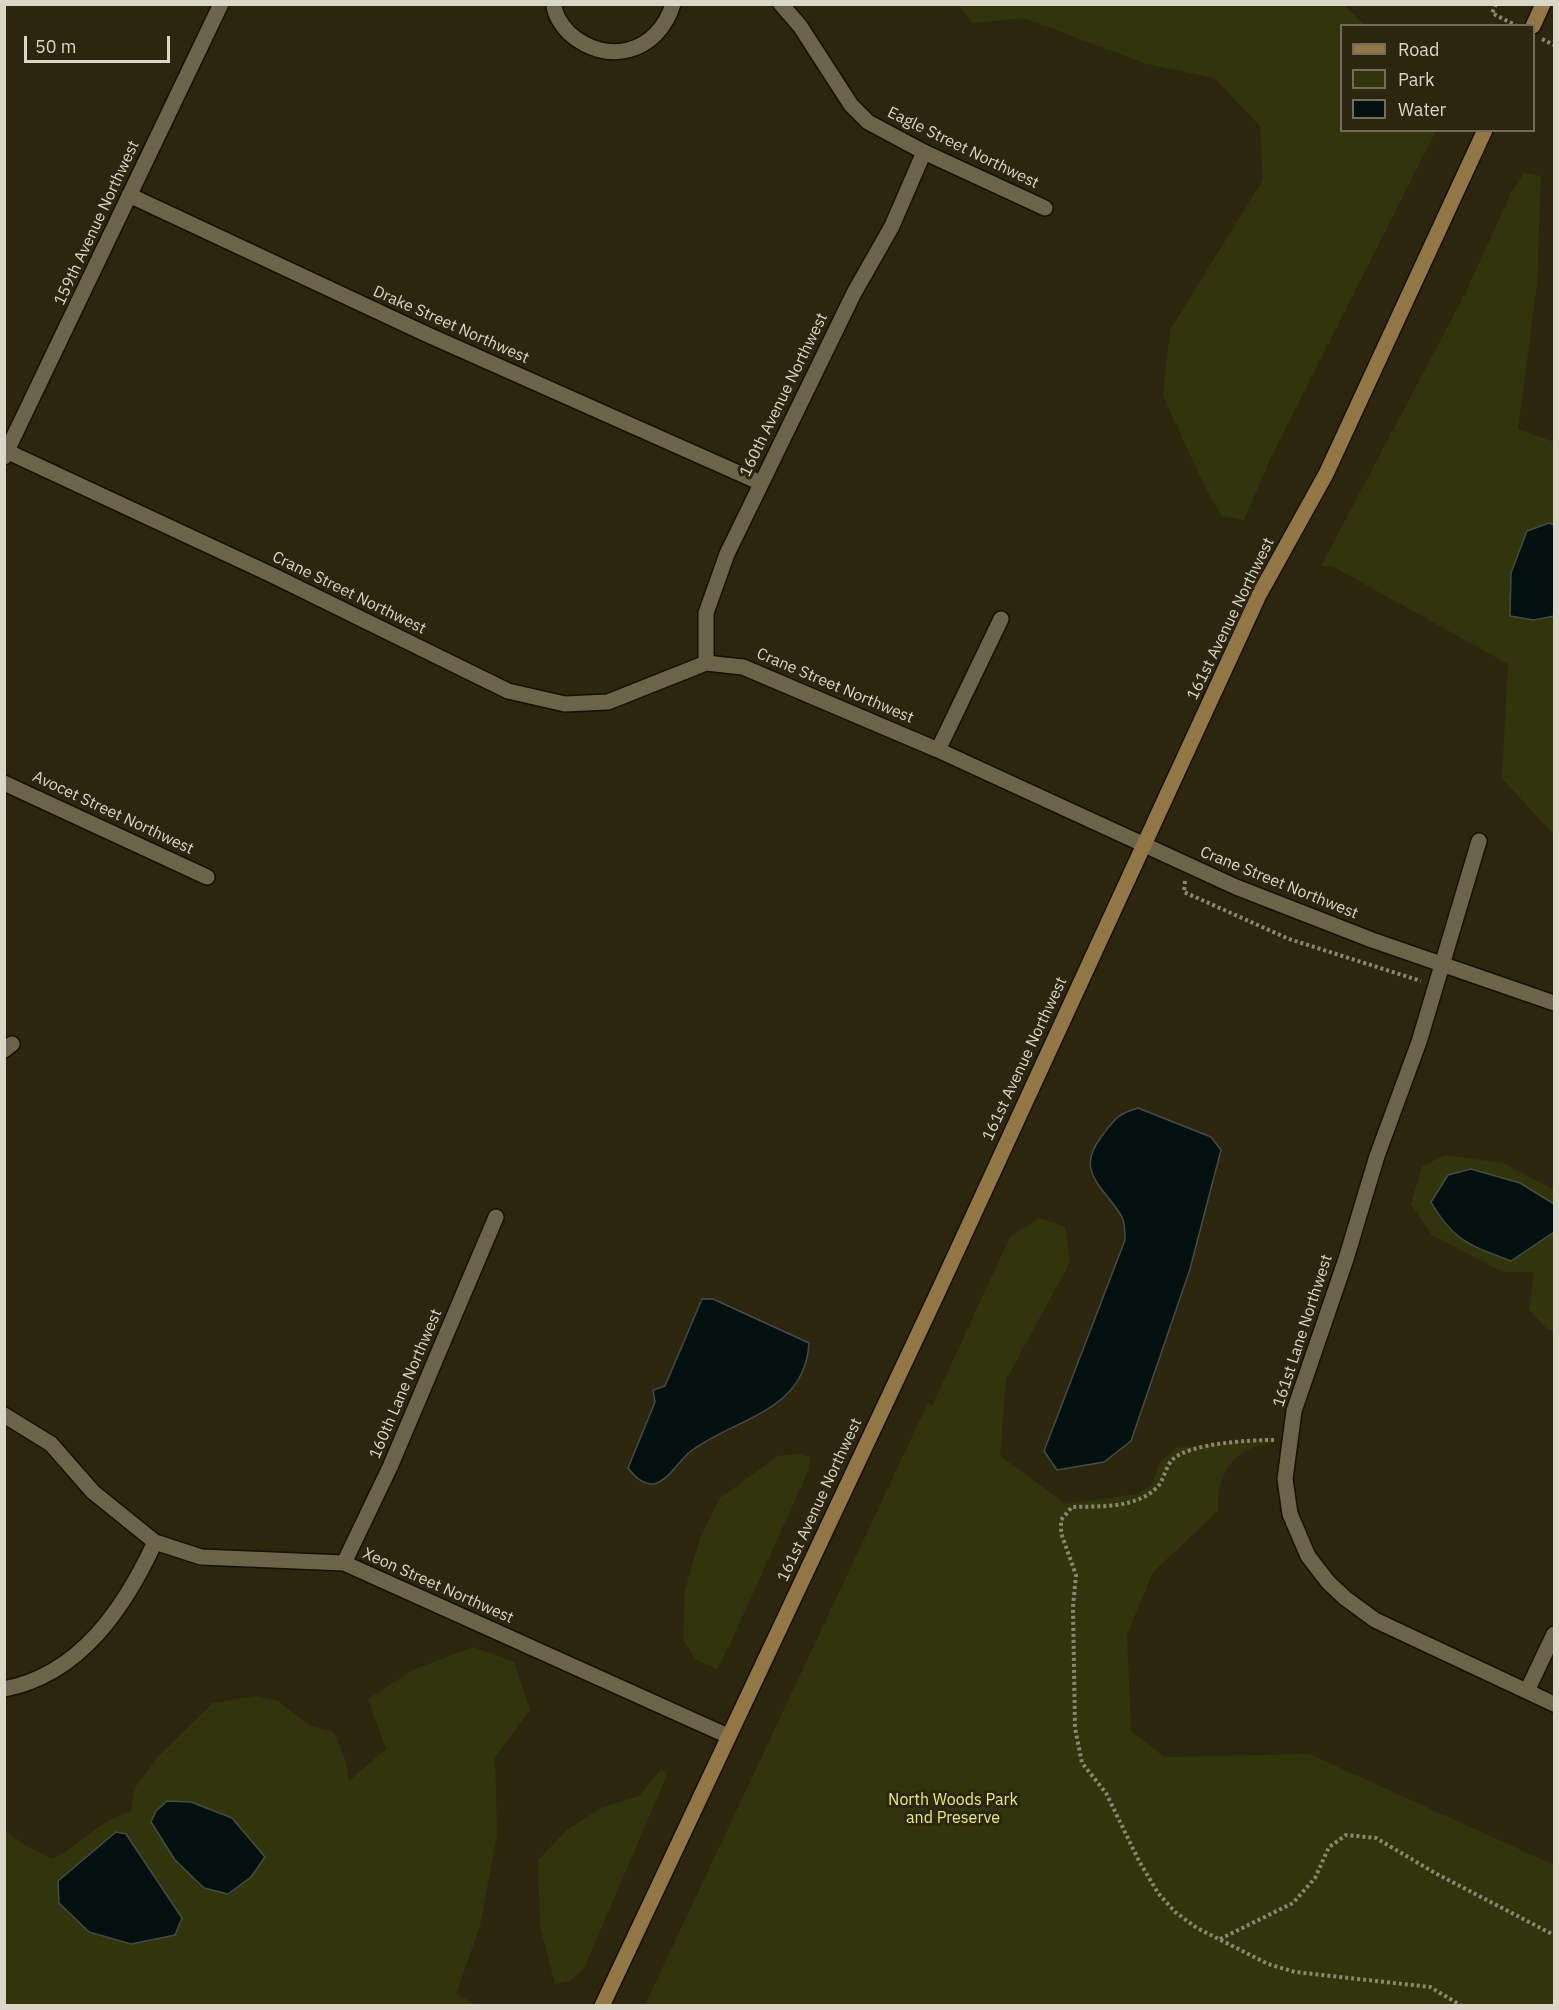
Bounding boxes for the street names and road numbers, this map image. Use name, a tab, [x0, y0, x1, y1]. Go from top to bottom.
street label: Eagle Street Northwest	[884, 103, 1042, 193]
street label: 159th Avenue Northwest	[50, 138, 144, 308]
street label: Drake Street Northwest	[370, 282, 532, 368]
street label: 160th Avenue Northwest	[736, 310, 832, 480]
street label: 161st Avenue Northwest	[1183, 535, 1279, 703]
street label: Crane Street Northwest	[269, 547, 429, 639]
street label: Crane Street Northwest	[754, 644, 916, 728]
street label: Avocet Street Northwest	[29, 767, 197, 859]
street label: Crane Street Northwest	[1197, 842, 1361, 924]
street label: 161st Avenue Northwest	[979, 974, 1071, 1144]
street label: 161st Lane Northwest	[1269, 1252, 1337, 1410]
street label: 160th Lane Northwest	[366, 1306, 446, 1462]
street label: 161st Avenue Northwest	[774, 1415, 866, 1585]
street label: Xeon Street Northwest	[360, 1544, 516, 1628]

